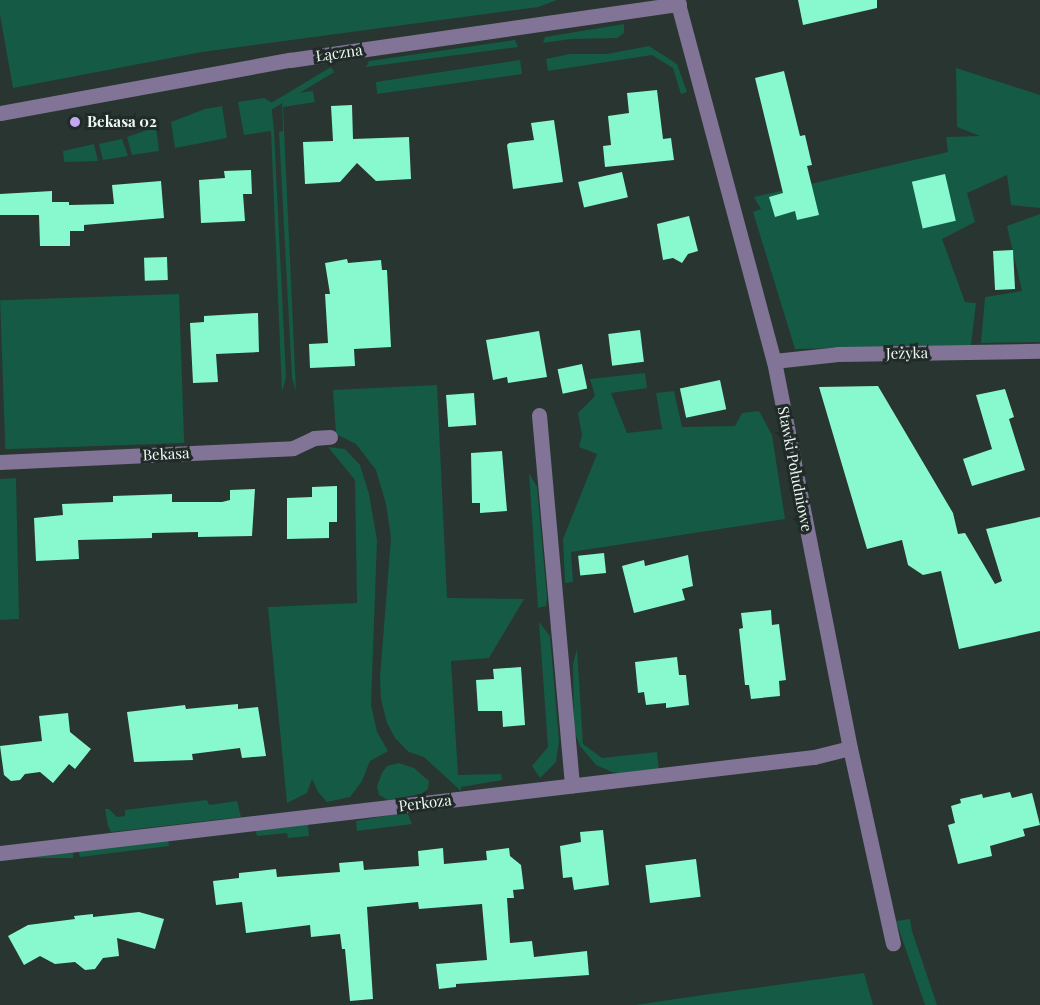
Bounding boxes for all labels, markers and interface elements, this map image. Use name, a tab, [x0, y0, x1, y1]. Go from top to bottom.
street label: Łączna	[314, 41, 364, 65]
place label: Bekasa 02	[87, 113, 157, 131]
marker: Bekasa 02	[68, 115, 82, 129]
street label: Jeżyka	[886, 344, 928, 362]
street label: Stawki Południowe	[774, 405, 816, 533]
street label: Bekasa	[142, 444, 190, 464]
street label: Perkoza	[397, 791, 453, 815]

